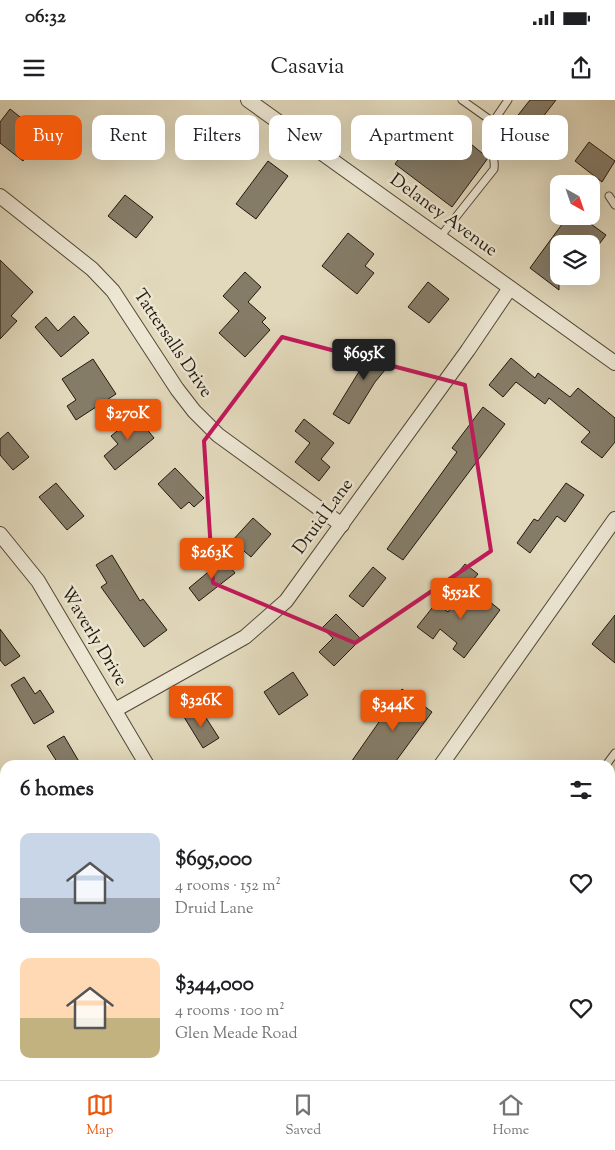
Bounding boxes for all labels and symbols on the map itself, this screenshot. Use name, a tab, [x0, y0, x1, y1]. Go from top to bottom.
street label: Delaney Avenue	[384, 168, 502, 264]
north arrow	[550, 175, 600, 225]
street label: Tattersalls Drive	[126, 284, 218, 404]
pin: $695K	[329, 338, 399, 381]
pin: $270K	[93, 398, 163, 441]
street label: Druid Lane	[288, 474, 360, 560]
pin: $263K	[177, 538, 247, 580]
pin: $552K	[426, 578, 496, 620]
street label: Waverly Drive	[53, 582, 133, 692]
pin: $326K	[166, 686, 236, 728]
pin: $344K	[358, 690, 428, 732]

